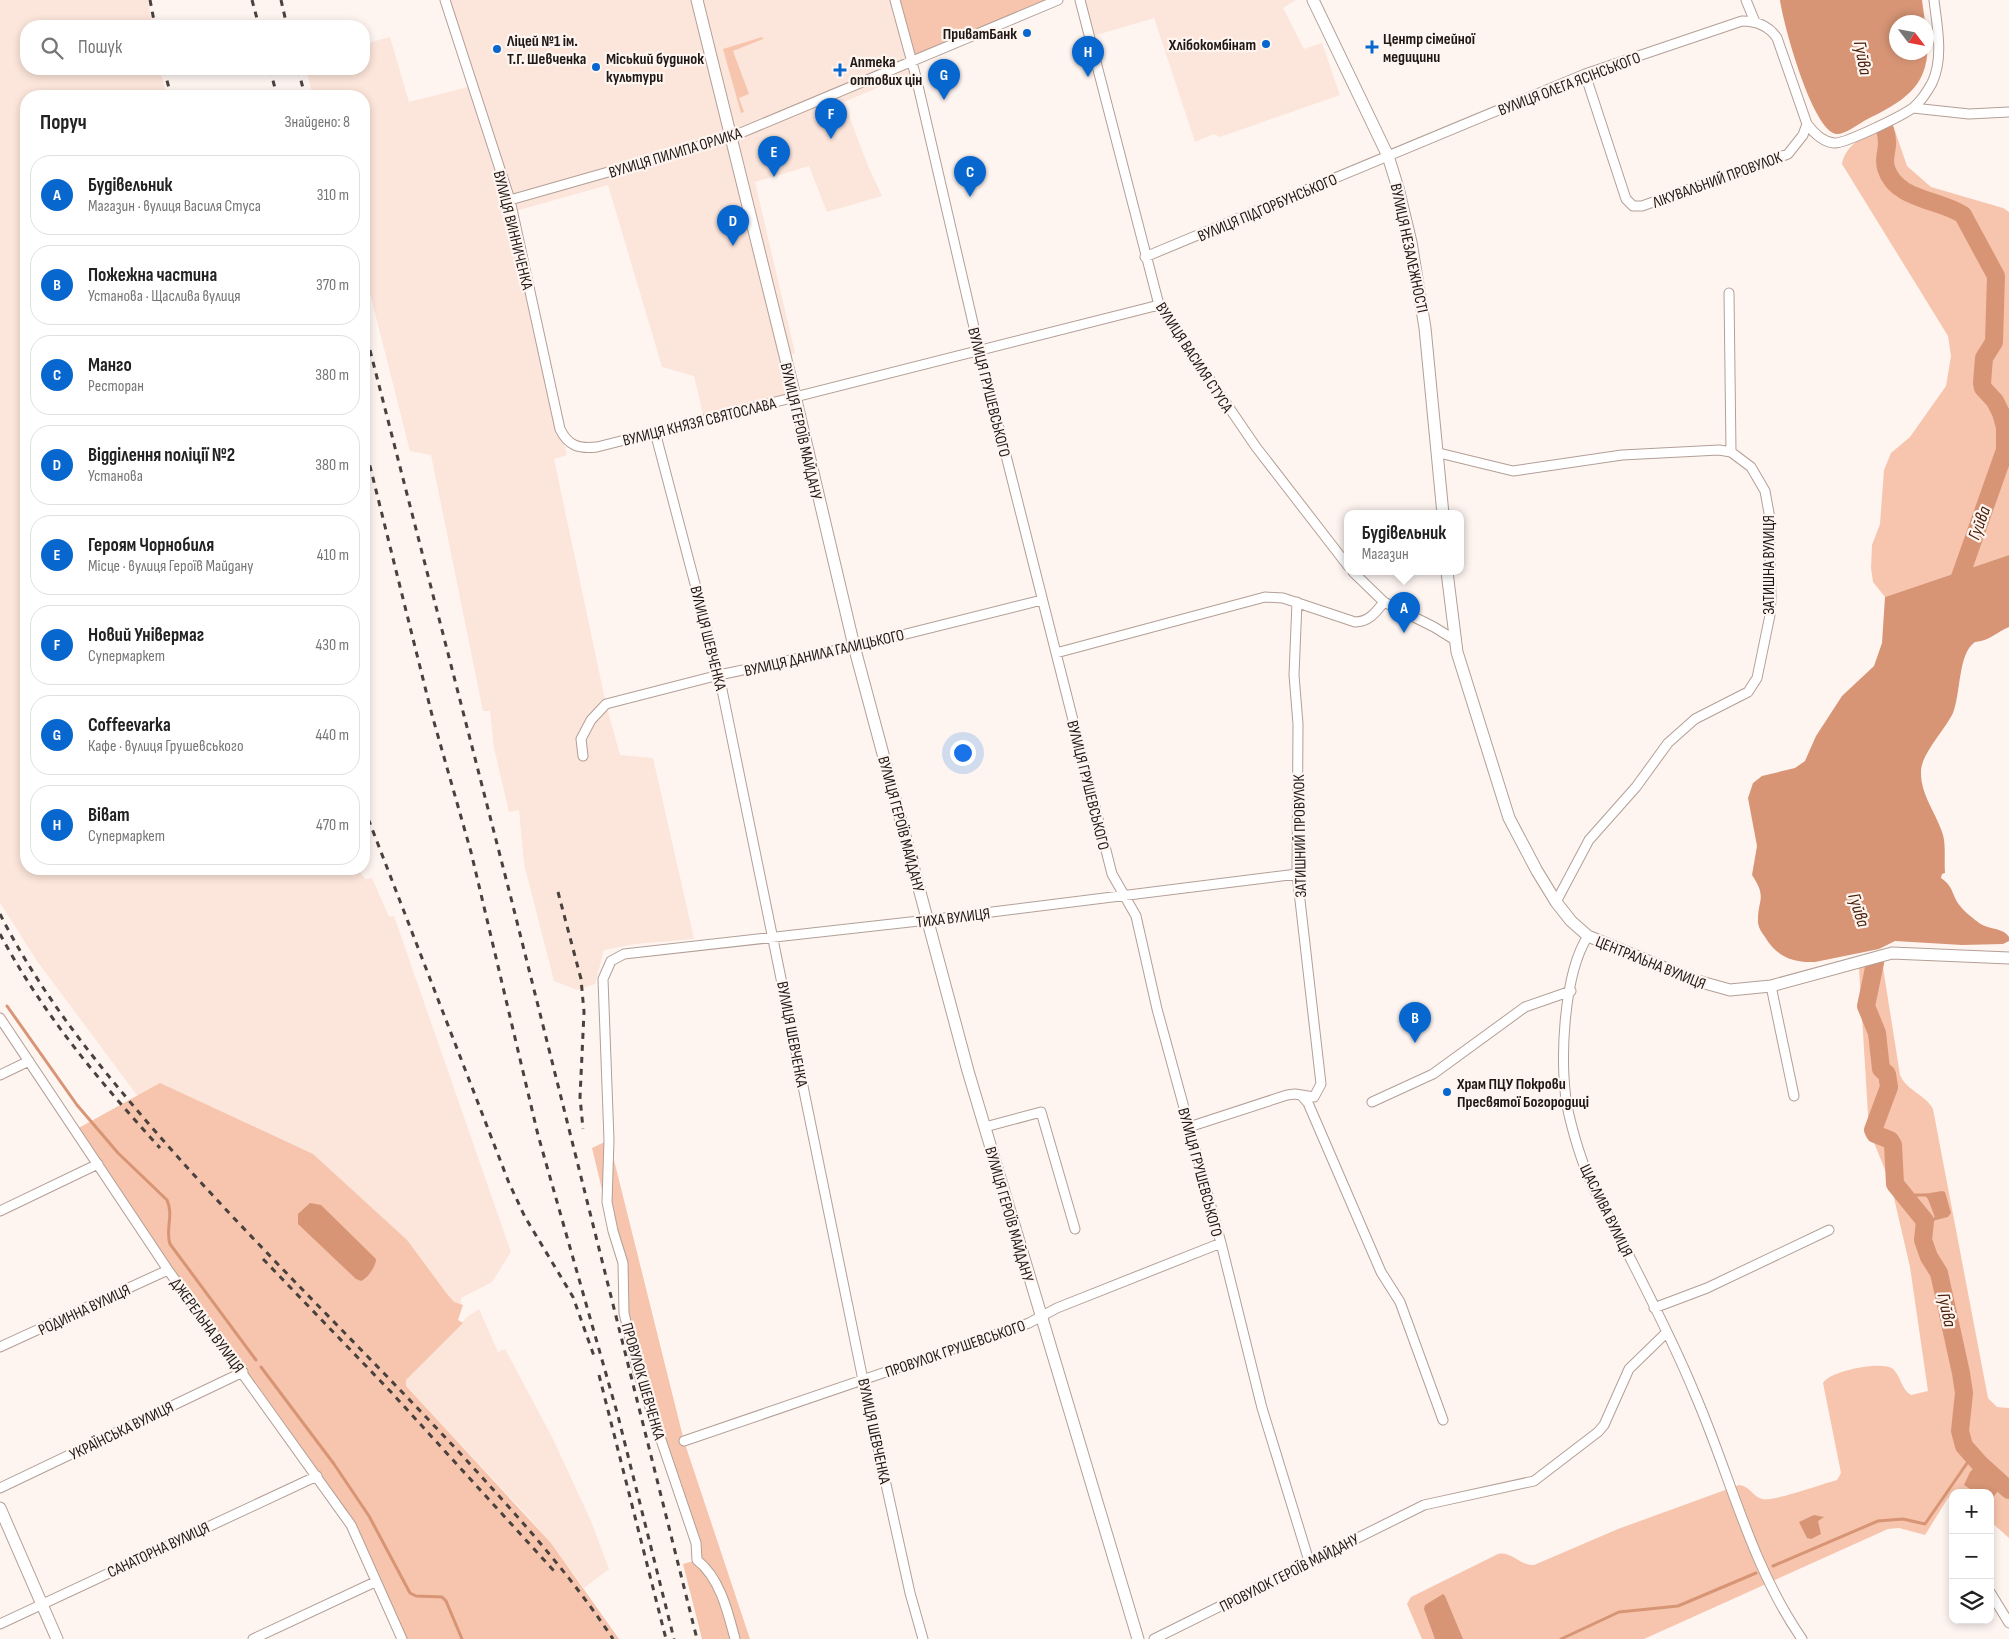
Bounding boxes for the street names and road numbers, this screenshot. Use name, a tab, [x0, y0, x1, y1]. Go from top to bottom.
street label: ВУЛИЦЯ ОЛЕГА ЯСІНСЬКОГО	[1496, 48, 1644, 120]
street label: ВУЛИЦЯ ПИЛИПА ОРЛИКА	[607, 124, 744, 183]
street label: ЛІКУВАЛЬНИЙ ПРОВУЛОК	[1649, 148, 1785, 213]
street label: ВУЛИЦЯ ВИННИЧЕНКА	[489, 169, 537, 292]
street label: ВУЛИЦЯ ПІДГОРБУНСЬКОГО	[1195, 170, 1340, 246]
street label: ВУЛИЦЯ НЕЗАЛЕЖНОСТІ	[1386, 182, 1432, 315]
street label: ВУЛИЦЯ ВАСИЛЯ СТУСА	[1151, 299, 1236, 417]
street label: ВУЛИЦЯ ГРУШЕВСЬКОГО	[963, 326, 1014, 459]
street label: ВУЛИЦЯ ГЕРОЇВ МАЙДАНУ	[776, 361, 826, 502]
street label: ВУЛИЦЯ КНЯЗЯ СВЯТОСЛАВА	[621, 394, 778, 451]
street label: ЗАТИШНА ВУЛИЦЯ	[1760, 515, 1779, 615]
street label: ВУЛИЦЯ ШЕВЧЕНКА	[685, 584, 730, 693]
street label: ВУЛИЦЯ ДАНИЛА ГАЛИЦЬКОГО	[742, 626, 906, 681]
street label: ВУЛИЦЯ ГРУШЕВСЬКОГО	[1062, 719, 1113, 852]
street label: ВУЛИЦЯ ГЕРОЇВ МАЙДАНУ	[873, 754, 928, 895]
street label: ЗАТИШНИЙ ПРОВУЛОК	[1290, 773, 1311, 898]
street label: ТИХА ВУЛИЦЯ	[915, 905, 991, 932]
street label: ЦЕНТРАЛЬНА ВУЛИЦЯ	[1593, 933, 1708, 994]
street label: ВУЛИЦЯ ШЕВЧЕНКА	[772, 980, 811, 1089]
street label: ВУЛИЦЯ ГРУШЕВСЬКОГО	[1173, 1106, 1226, 1239]
street label: ВУЛИЦЯ ГЕРОЇВ МАЙДАНУ	[980, 1145, 1037, 1285]
street label: ЩАСЛИВА ВУЛИЦЯ	[1575, 1161, 1636, 1260]
street label: ДЖЕРЕЛЬНА ВУЛИЦЯ	[166, 1275, 248, 1377]
street label: РОДИННА ВУЛИЦЯ	[36, 1281, 134, 1340]
street label: ПРОВУЛОК ГРУШЕВСЬКОГО	[883, 1316, 1028, 1382]
street label: ПРОВУЛОК ШЕВЧЕНКА	[617, 1321, 668, 1442]
street label: ВУЛИЦЯ ШЕВЧЕНКА	[853, 1377, 894, 1486]
street label: УКРАЇНСЬКА ВУЛИЦЯ	[67, 1398, 177, 1465]
street label: САНАТОРНА ВУЛИЦЯ	[104, 1518, 213, 1582]
street label: ПРОВУЛОК ГЕРОЇВ МАЙДАНУ	[1217, 1530, 1363, 1617]

